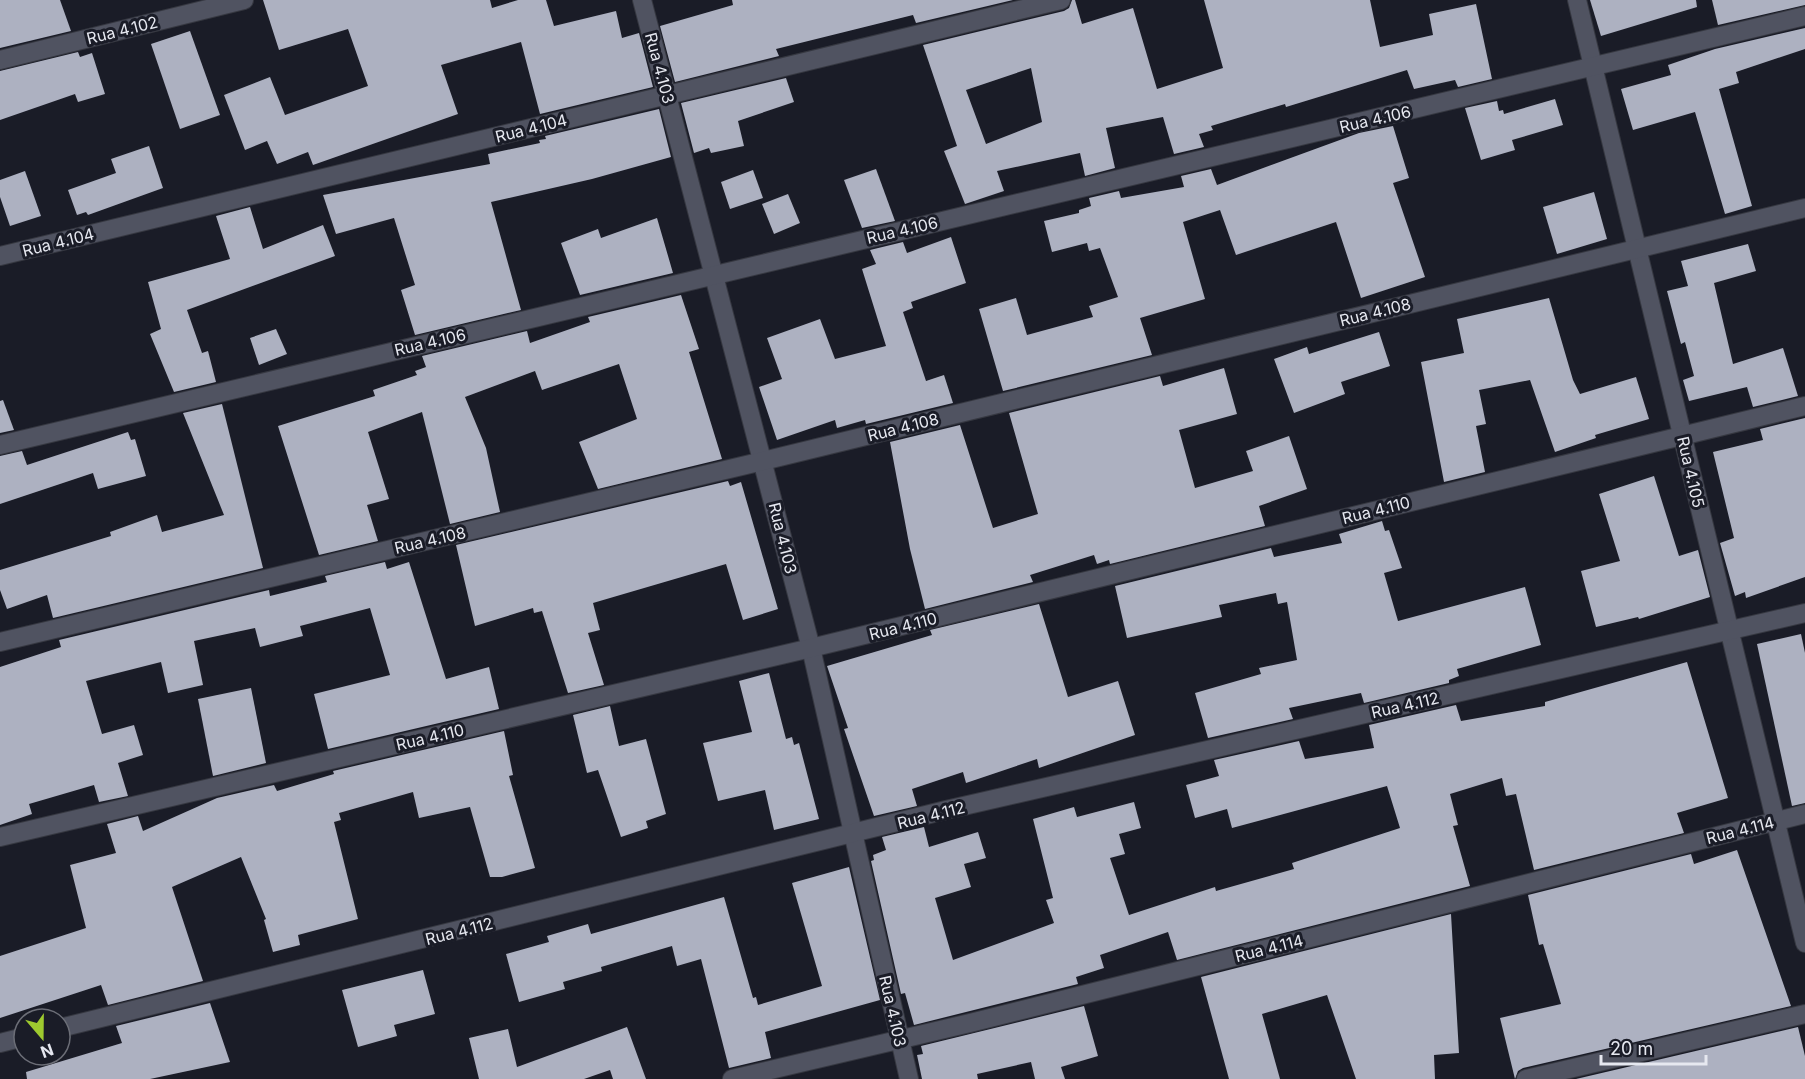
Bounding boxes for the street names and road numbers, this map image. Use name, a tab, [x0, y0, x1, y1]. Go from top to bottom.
street label: Rua 4.102	[84, 12, 160, 48]
street label: Rua 4.103	[641, 30, 679, 106]
street label: Rua 4.106	[1337, 101, 1413, 137]
street label: Rua 4.104	[493, 109, 569, 147]
street label: Rua 4.106	[864, 212, 940, 248]
street label: Rua 4.104	[20, 223, 96, 261]
street label: Rua 4.108	[1337, 293, 1413, 331]
street label: Rua 4.106	[392, 324, 468, 360]
street label: Rua 4.108	[865, 408, 941, 446]
street label: Rua 4.105	[1673, 434, 1709, 510]
street label: Rua 4.110	[1340, 492, 1412, 528]
street label: Rua 4.103	[764, 500, 802, 576]
street label: Rua 4.108	[392, 522, 468, 558]
street label: Rua 4.110	[867, 608, 939, 644]
street label: Rua 4.112	[1369, 687, 1441, 723]
street label: Rua 4.110	[394, 719, 466, 755]
street label: Rua 4.112	[895, 797, 967, 833]
street label: Rua 4.114	[1704, 812, 1776, 848]
street label: Rua 4.112	[423, 913, 495, 949]
street label: Rua 4.114	[1233, 930, 1305, 966]
street label: Rua 4.103	[875, 973, 911, 1049]

